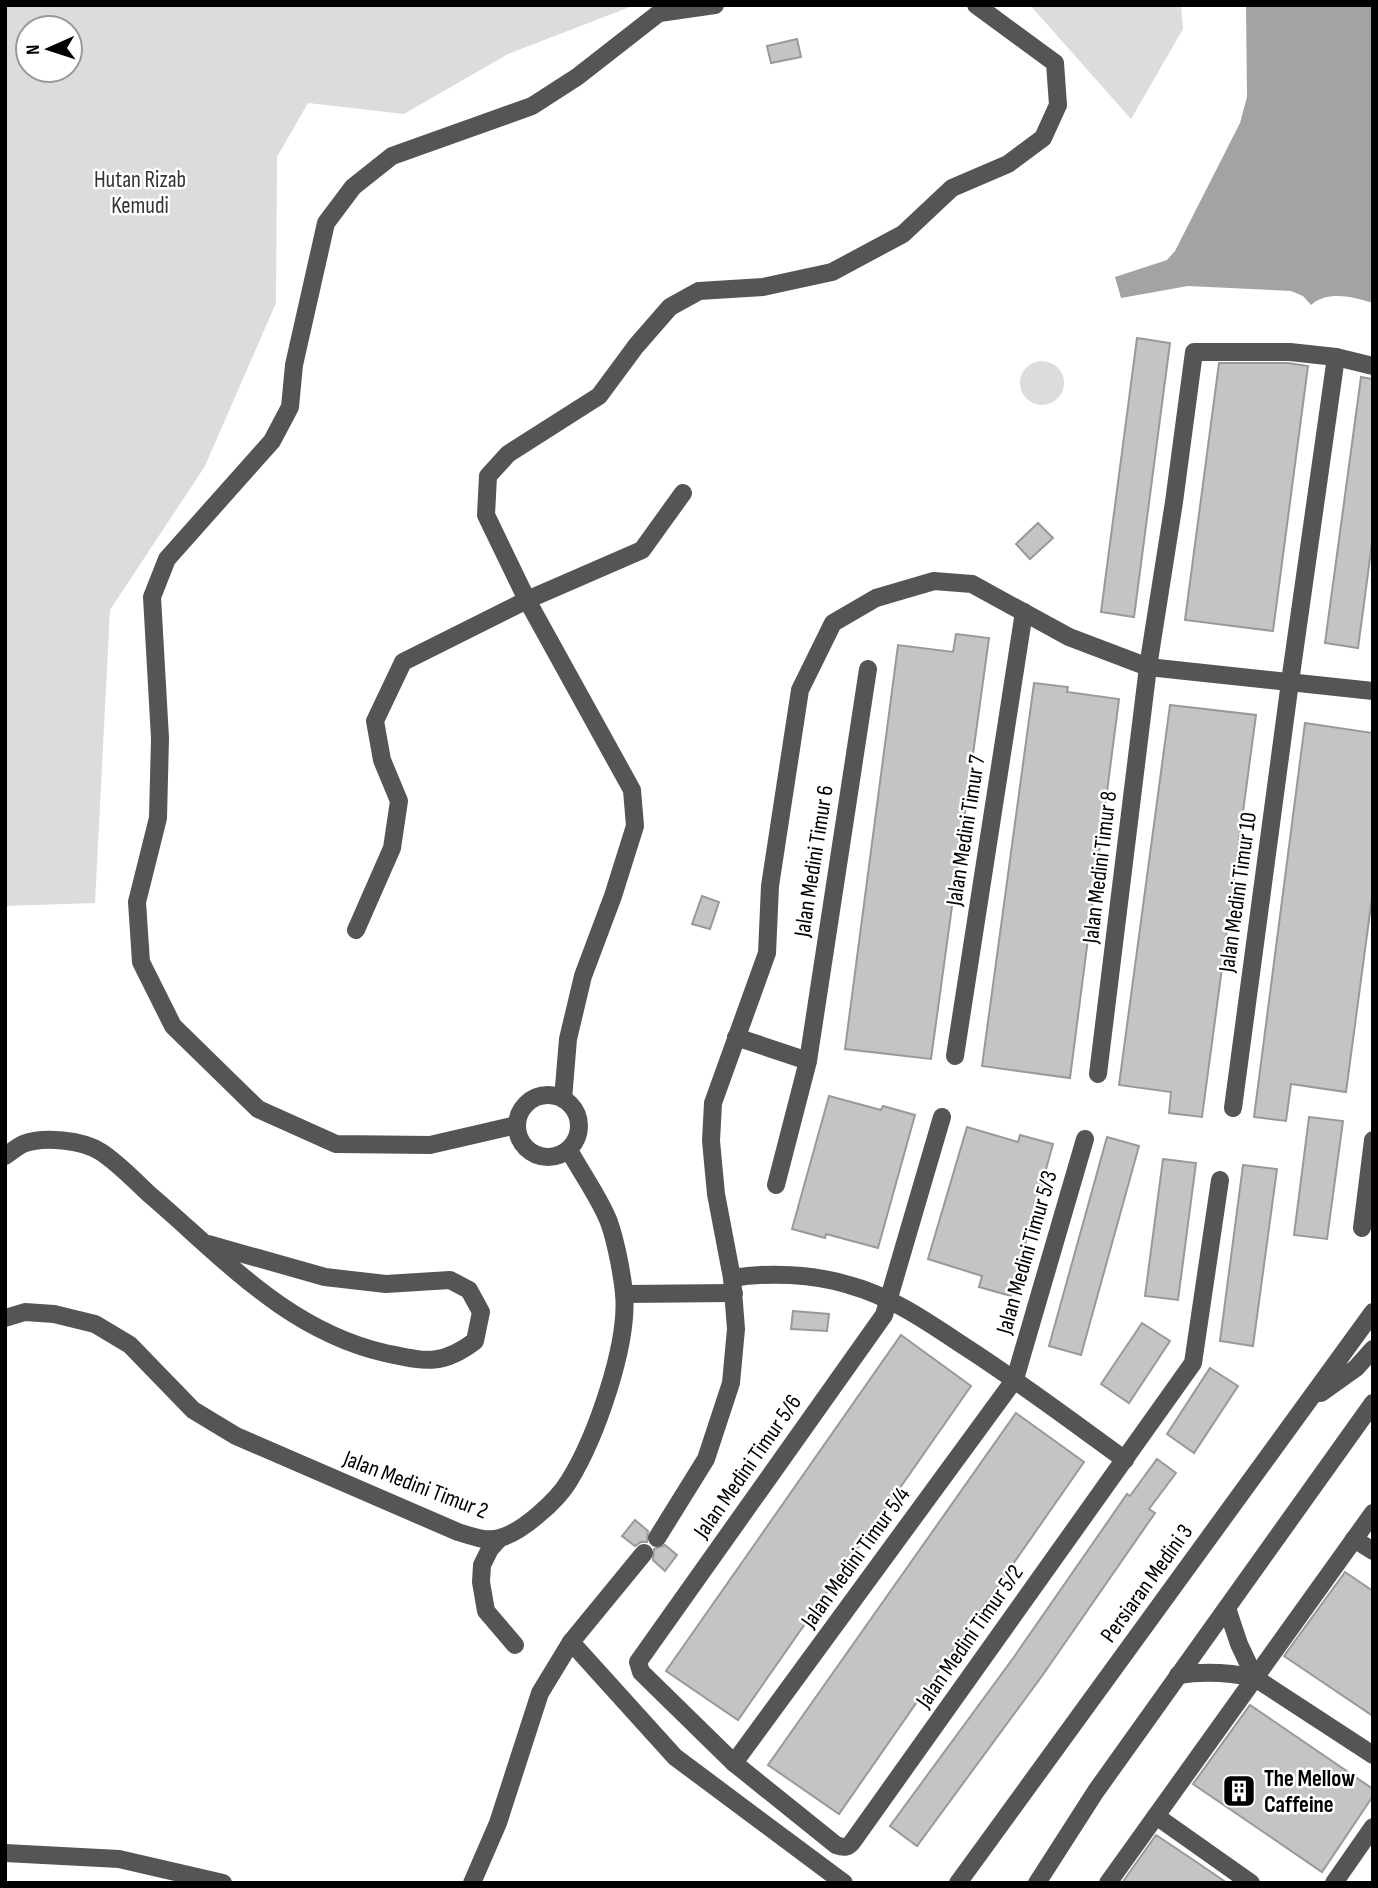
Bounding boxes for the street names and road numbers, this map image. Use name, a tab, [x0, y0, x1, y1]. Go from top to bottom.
street label: Jalan Medini Timur 7	[940, 753, 992, 909]
street label: Jalan Medini Timur 6	[788, 783, 840, 940]
street label: Jalan Medini Timur 8	[1077, 789, 1123, 946]
street label: Jalan Medini Timur 10	[1213, 810, 1263, 975]
street label: Jalan Medini Timur 5/3	[990, 1167, 1064, 1338]
street label: Jalan Medini Timur 5/6	[687, 1389, 808, 1545]
street label: Jalan Medini Timur 2	[339, 1444, 492, 1525]
street label: Jalan Medini Timur 5/4	[795, 1481, 917, 1634]
street label: Persiaran Medini 3	[1095, 1519, 1199, 1648]
street label: Jalan Medini Timur 5/2	[909, 1560, 1030, 1714]

